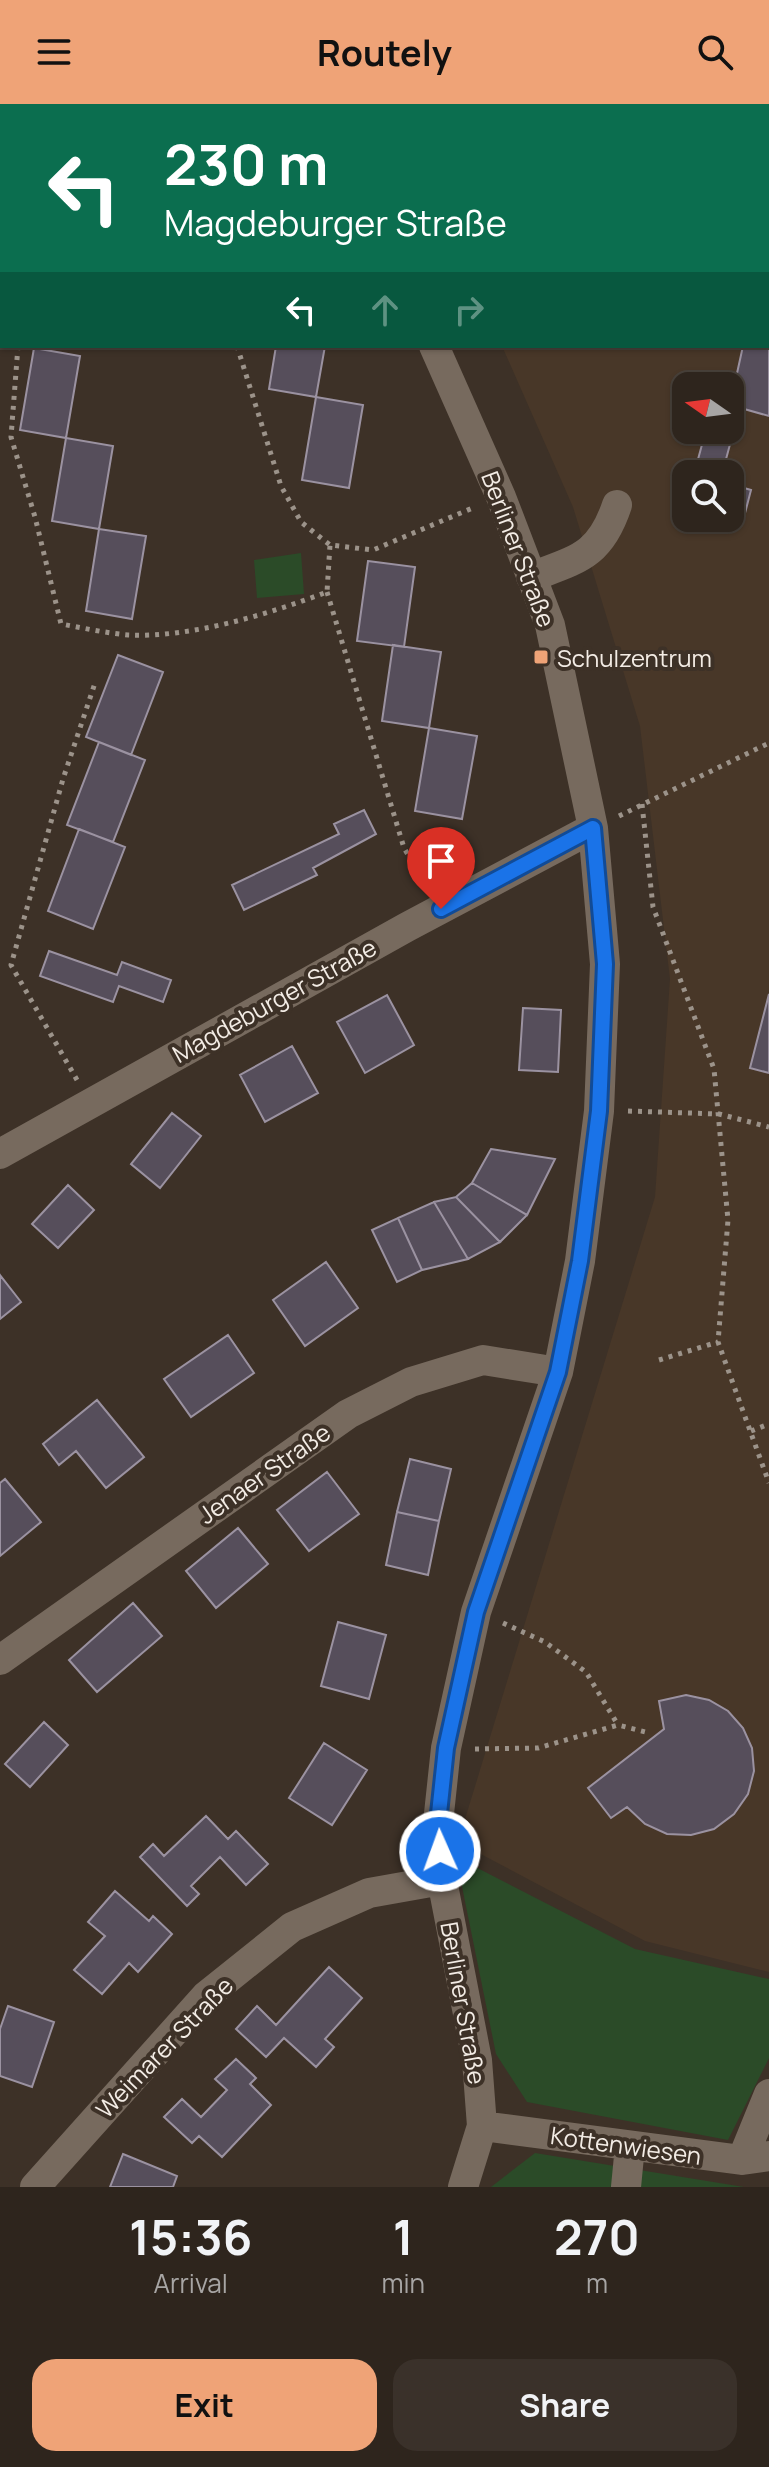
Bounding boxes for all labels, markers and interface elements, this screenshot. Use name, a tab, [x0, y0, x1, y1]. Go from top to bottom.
text: Routely	[317, 28, 452, 77]
icon: menu	[32, 30, 76, 74]
icon: search	[693, 30, 737, 74]
text: 230 m	[164, 125, 328, 202]
icon: left	[32, 136, 136, 240]
text: Magdeburger Straße	[164, 198, 507, 247]
icon: left	[279, 288, 323, 332]
icon: ahead	[363, 288, 407, 332]
icon: right	[447, 288, 491, 332]
north arrow	[672, 372, 744, 444]
map controls	[672, 372, 744, 532]
button: search	[672, 460, 744, 532]
street label: Berliner Straße	[474, 466, 564, 632]
place label: Schulzentrum	[557, 641, 712, 674]
marker: Schulzentrum	[532, 648, 550, 666]
pin	[407, 827, 475, 909]
icon: arrive	[419, 839, 463, 883]
street label: Magdeburger Straße	[166, 930, 382, 1070]
street label: Jenaer Straße	[191, 1415, 337, 1531]
position arrow	[398, 1809, 482, 1893]
street label: Berliner Straße	[433, 1919, 495, 2087]
street label: Weimarer Straße	[88, 1969, 240, 2125]
street label: Kottenwiesen	[549, 2118, 703, 2172]
text: 15:36	[129, 2204, 252, 2269]
text: 1	[393, 2204, 414, 2269]
text: 270	[554, 2204, 640, 2269]
text: Arrival	[154, 2265, 228, 2301]
text: min	[381, 2265, 425, 2301]
text: m	[586, 2265, 608, 2301]
button: Exit	[32, 2359, 377, 2451]
button: Share	[393, 2359, 737, 2451]

